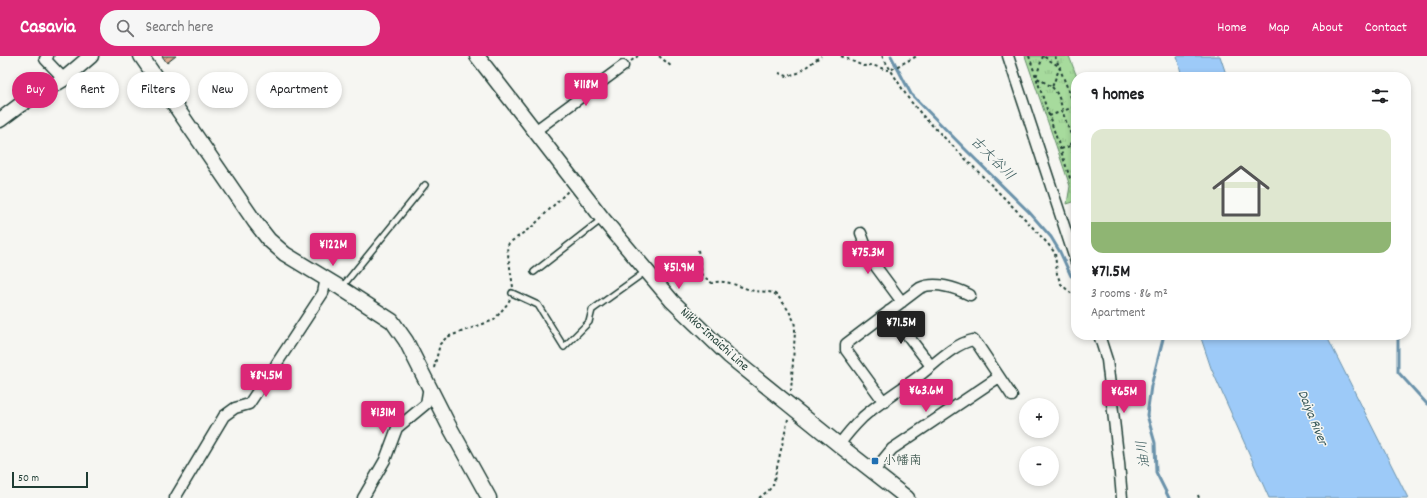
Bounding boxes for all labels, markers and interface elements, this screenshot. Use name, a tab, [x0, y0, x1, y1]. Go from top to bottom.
search box	[100, 10, 380, 46]
text: Casavia	[20, 15, 76, 42]
icon: search	[114, 17, 136, 39]
text: Search here	[146, 17, 213, 39]
text: Home	[1217, 18, 1246, 38]
text: Map	[1268, 18, 1290, 38]
text: About	[1312, 18, 1343, 38]
text: Contact	[1365, 18, 1407, 38]
chip: Buy	[12, 72, 58, 108]
chip: Rent	[66, 72, 119, 108]
chip: Filters	[127, 72, 190, 108]
chip: New	[198, 72, 248, 108]
chip: Apartment	[256, 72, 342, 108]
pin: ¥118M	[558, 73, 614, 107]
text: ¥118M	[574, 76, 598, 95]
text: 9 homes	[1091, 84, 1144, 108]
icon: filters	[1369, 85, 1391, 107]
water label: 古大谷川	[965, 132, 1019, 186]
icon: home	[1205, 155, 1277, 227]
pin: ¥122M	[305, 233, 361, 267]
text: ¥122M	[319, 236, 347, 255]
pin: ¥75.3M	[835, 241, 901, 275]
text: ¥75.3M	[852, 244, 884, 263]
pin: ¥51.9M	[646, 256, 712, 290]
text: ¥51.9M	[664, 259, 694, 278]
text: ¥71.5M	[1091, 261, 1130, 285]
text: 3 rooms · 86 m²	[1091, 285, 1168, 304]
street label: Nikko-Imaichi Line	[675, 304, 753, 376]
text: Apartment	[1091, 304, 1145, 323]
pin: ¥71.5M	[868, 311, 934, 345]
text: ¥71.5M	[886, 314, 916, 333]
pin: ¥84.5M	[233, 364, 299, 398]
text: ¥84.5M	[250, 367, 282, 386]
pin: ¥63.6M	[893, 379, 959, 413]
pin: ¥65M	[1100, 380, 1148, 414]
text: ¥63.6M	[909, 382, 943, 401]
text: ¥65M	[1111, 383, 1137, 402]
water label: Daiya River	[1292, 387, 1333, 450]
map controls	[1019, 398, 1059, 486]
button: +	[1019, 398, 1059, 438]
pin: ¥131M	[355, 401, 411, 435]
text: ¥131M	[370, 404, 396, 423]
water label: 油川	[1132, 439, 1156, 469]
button: −	[1019, 446, 1059, 486]
place label: 小幡南	[883, 452, 922, 471]
marker: 小幡南	[870, 456, 880, 466]
scale bar	[12, 470, 88, 489]
text: 50 m	[18, 471, 39, 487]

